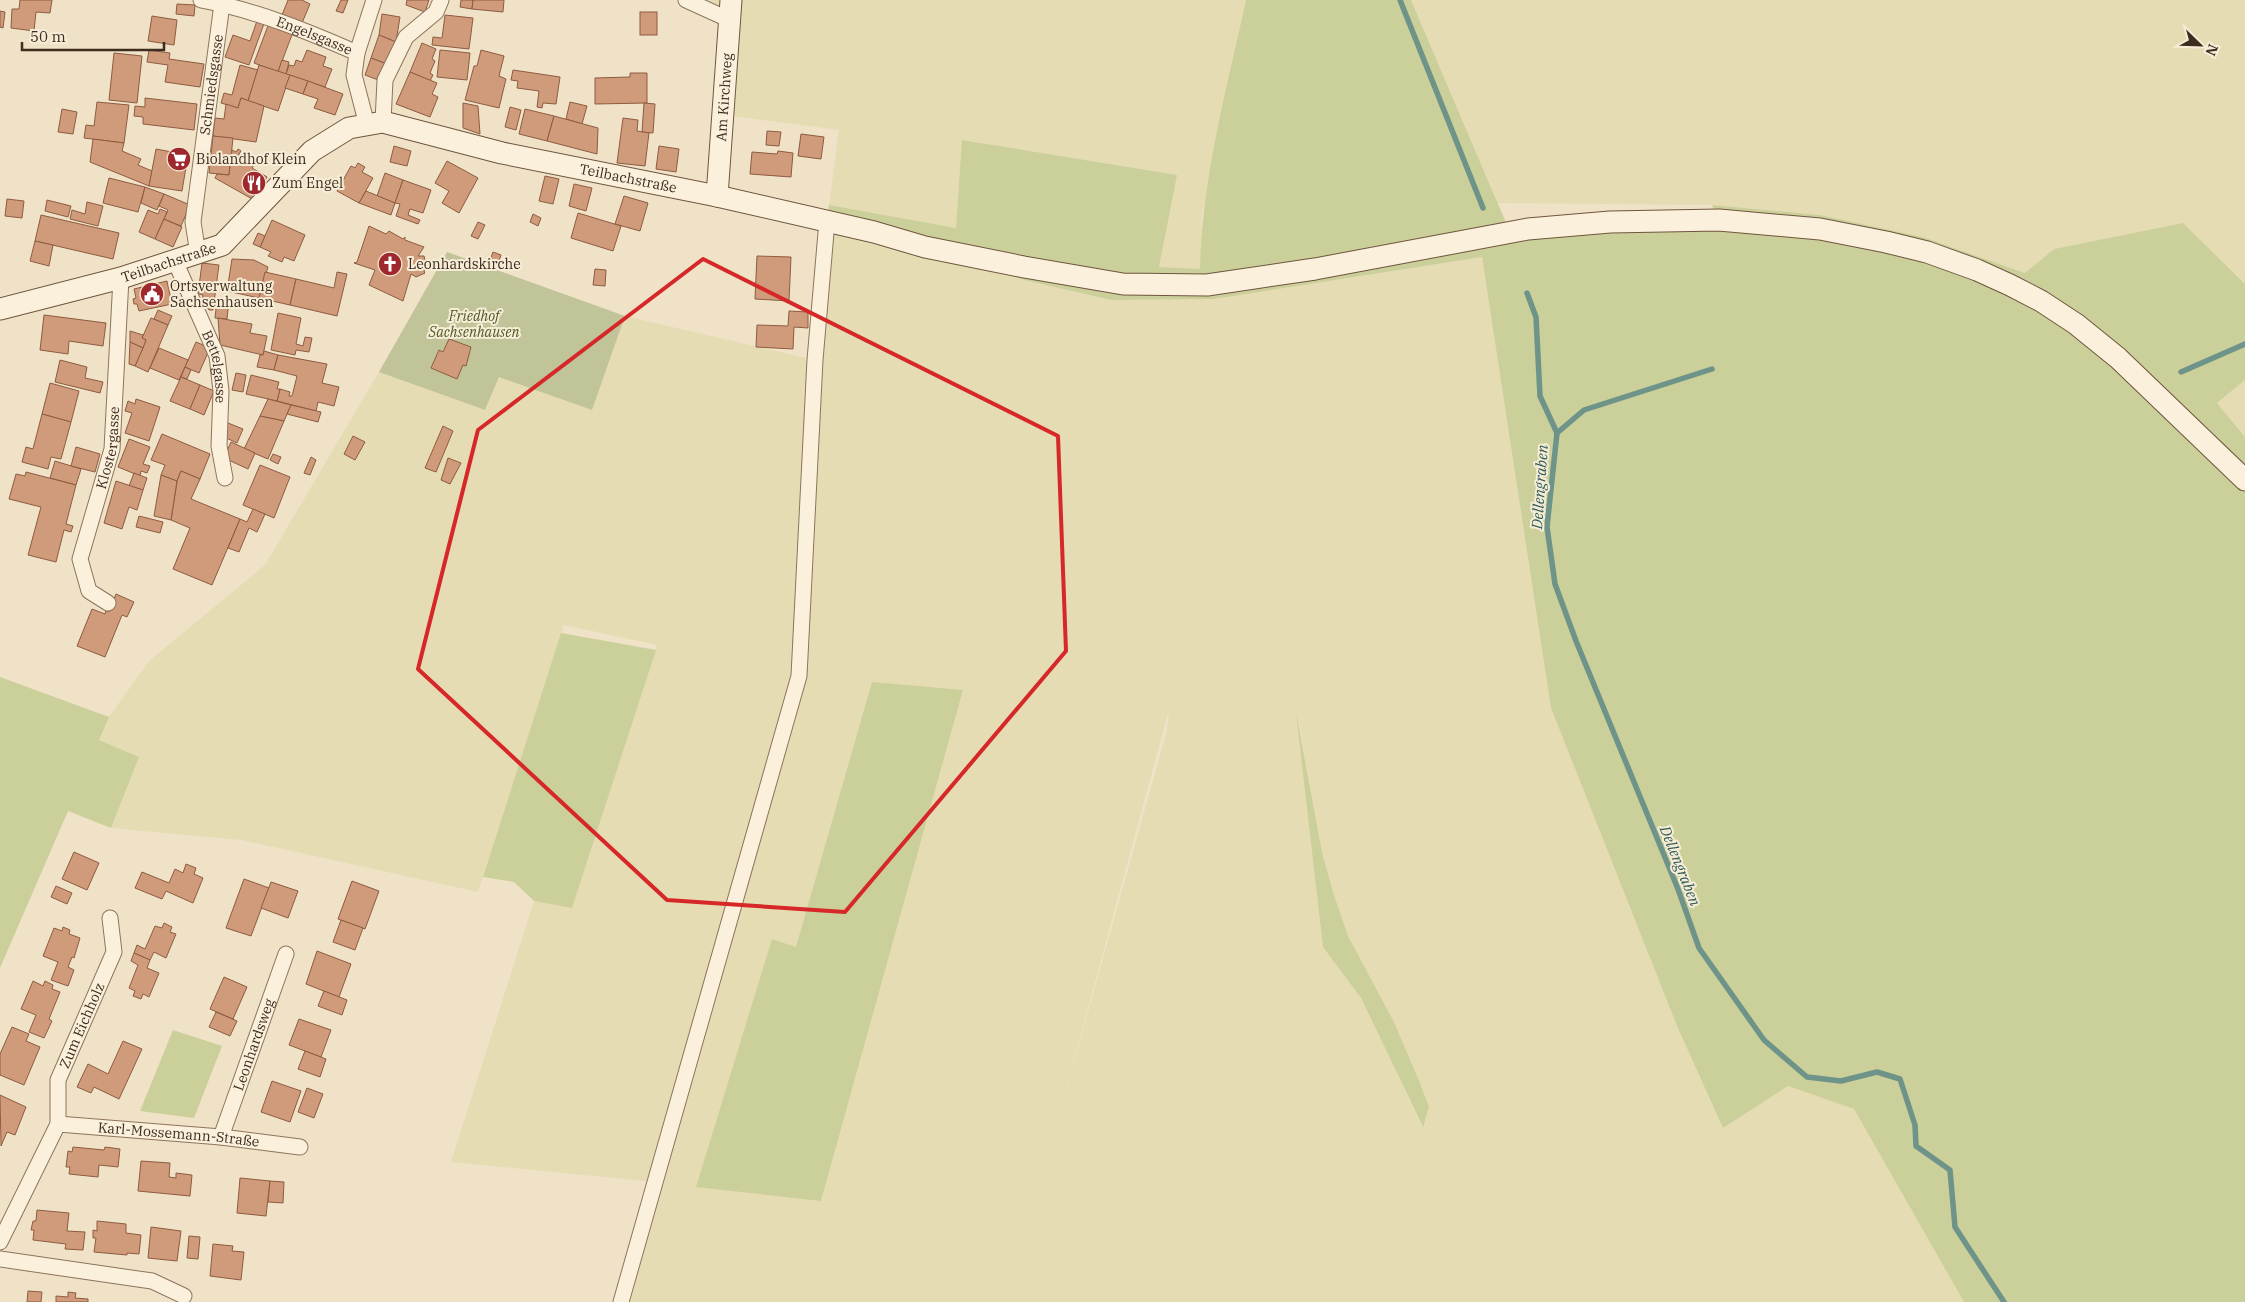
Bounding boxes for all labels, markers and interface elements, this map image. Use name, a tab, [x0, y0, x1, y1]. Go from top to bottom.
street label: Engelsgasse	[274, 12, 355, 59]
scale bar	[22, 20, 165, 52]
north arrow	[2175, 20, 2225, 70]
text: 50 m	[30, 27, 66, 46]
street label: Schmiedsgasse	[196, 33, 227, 136]
text: N	[2202, 41, 2222, 59]
street label: Am Kirchweg	[712, 52, 736, 142]
supermarket icon: Biolandhof Klein	[166, 146, 192, 172]
place label: Biolandhof Klein	[196, 150, 307, 168]
street label: Teilbachstraße	[578, 160, 678, 197]
restaurant icon: Zum Engel	[241, 170, 267, 196]
place label: Zum Engel	[272, 174, 343, 192]
street label: Teilbachstraße	[119, 239, 218, 286]
church icon: Leonhardskirche	[377, 251, 403, 277]
place label: Leonhardskirche	[408, 255, 521, 273]
place label: Ortsverwaltung Sachsenhausen	[170, 277, 273, 311]
public building icon: Ortsverwaltung Sachsenhausen	[139, 281, 165, 307]
park label: Friedhof Sachsenhausen	[428, 307, 520, 341]
street label: Bettelgasse	[198, 327, 230, 404]
street label: Klostergasse	[92, 406, 123, 491]
water label: Dellengraben	[1527, 444, 1552, 531]
water label: Dellengraben	[1655, 822, 1705, 909]
street label: Zum Eichholz	[55, 980, 108, 1071]
street label: Leonhardsweg	[229, 996, 279, 1093]
street label: Karl-Mossemann-Straße	[97, 1118, 260, 1151]

